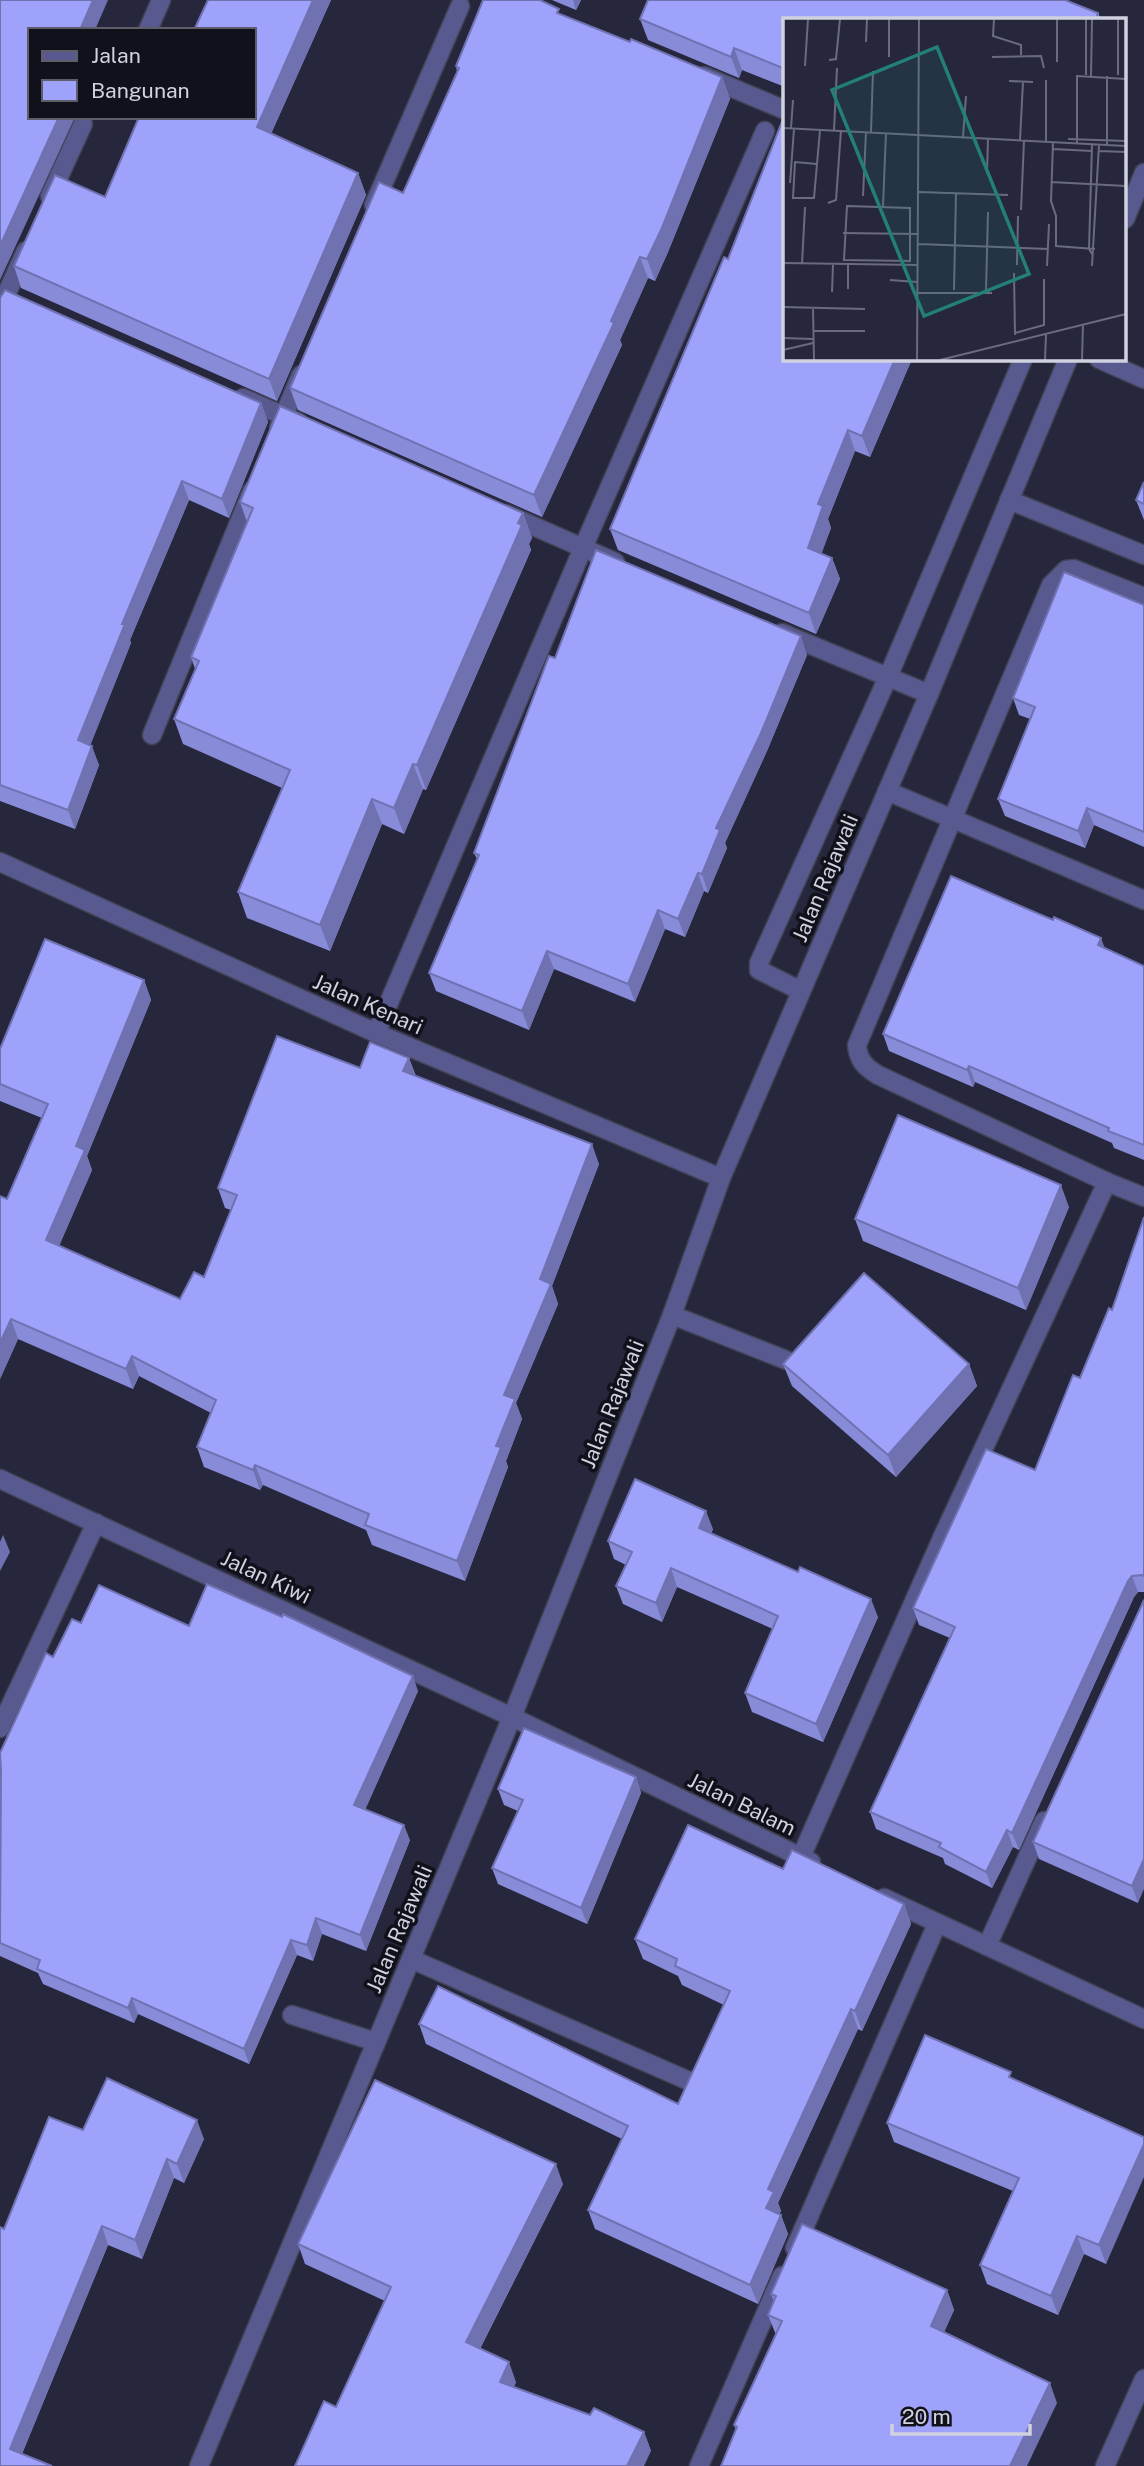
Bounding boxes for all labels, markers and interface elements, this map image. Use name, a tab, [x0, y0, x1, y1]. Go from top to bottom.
inset map	[783, 18, 1126, 360]
legend	[28, 28, 256, 119]
text: Jalan	[91, 43, 141, 68]
text: Bangunan	[91, 78, 190, 103]
street label: Jalan Rajawali	[787, 810, 863, 946]
street label: Jalan Kenari	[309, 969, 427, 1039]
street label: Jalan Rajawali	[575, 1336, 649, 1472]
street label: Jalan Kiwi	[217, 1545, 315, 1609]
street label: Jalan Balam	[684, 1767, 800, 1841]
street label: Jalan Rajawali	[361, 1861, 437, 1997]
scale bar	[892, 2392, 1030, 2436]
text: 20 m	[902, 2404, 951, 2429]

